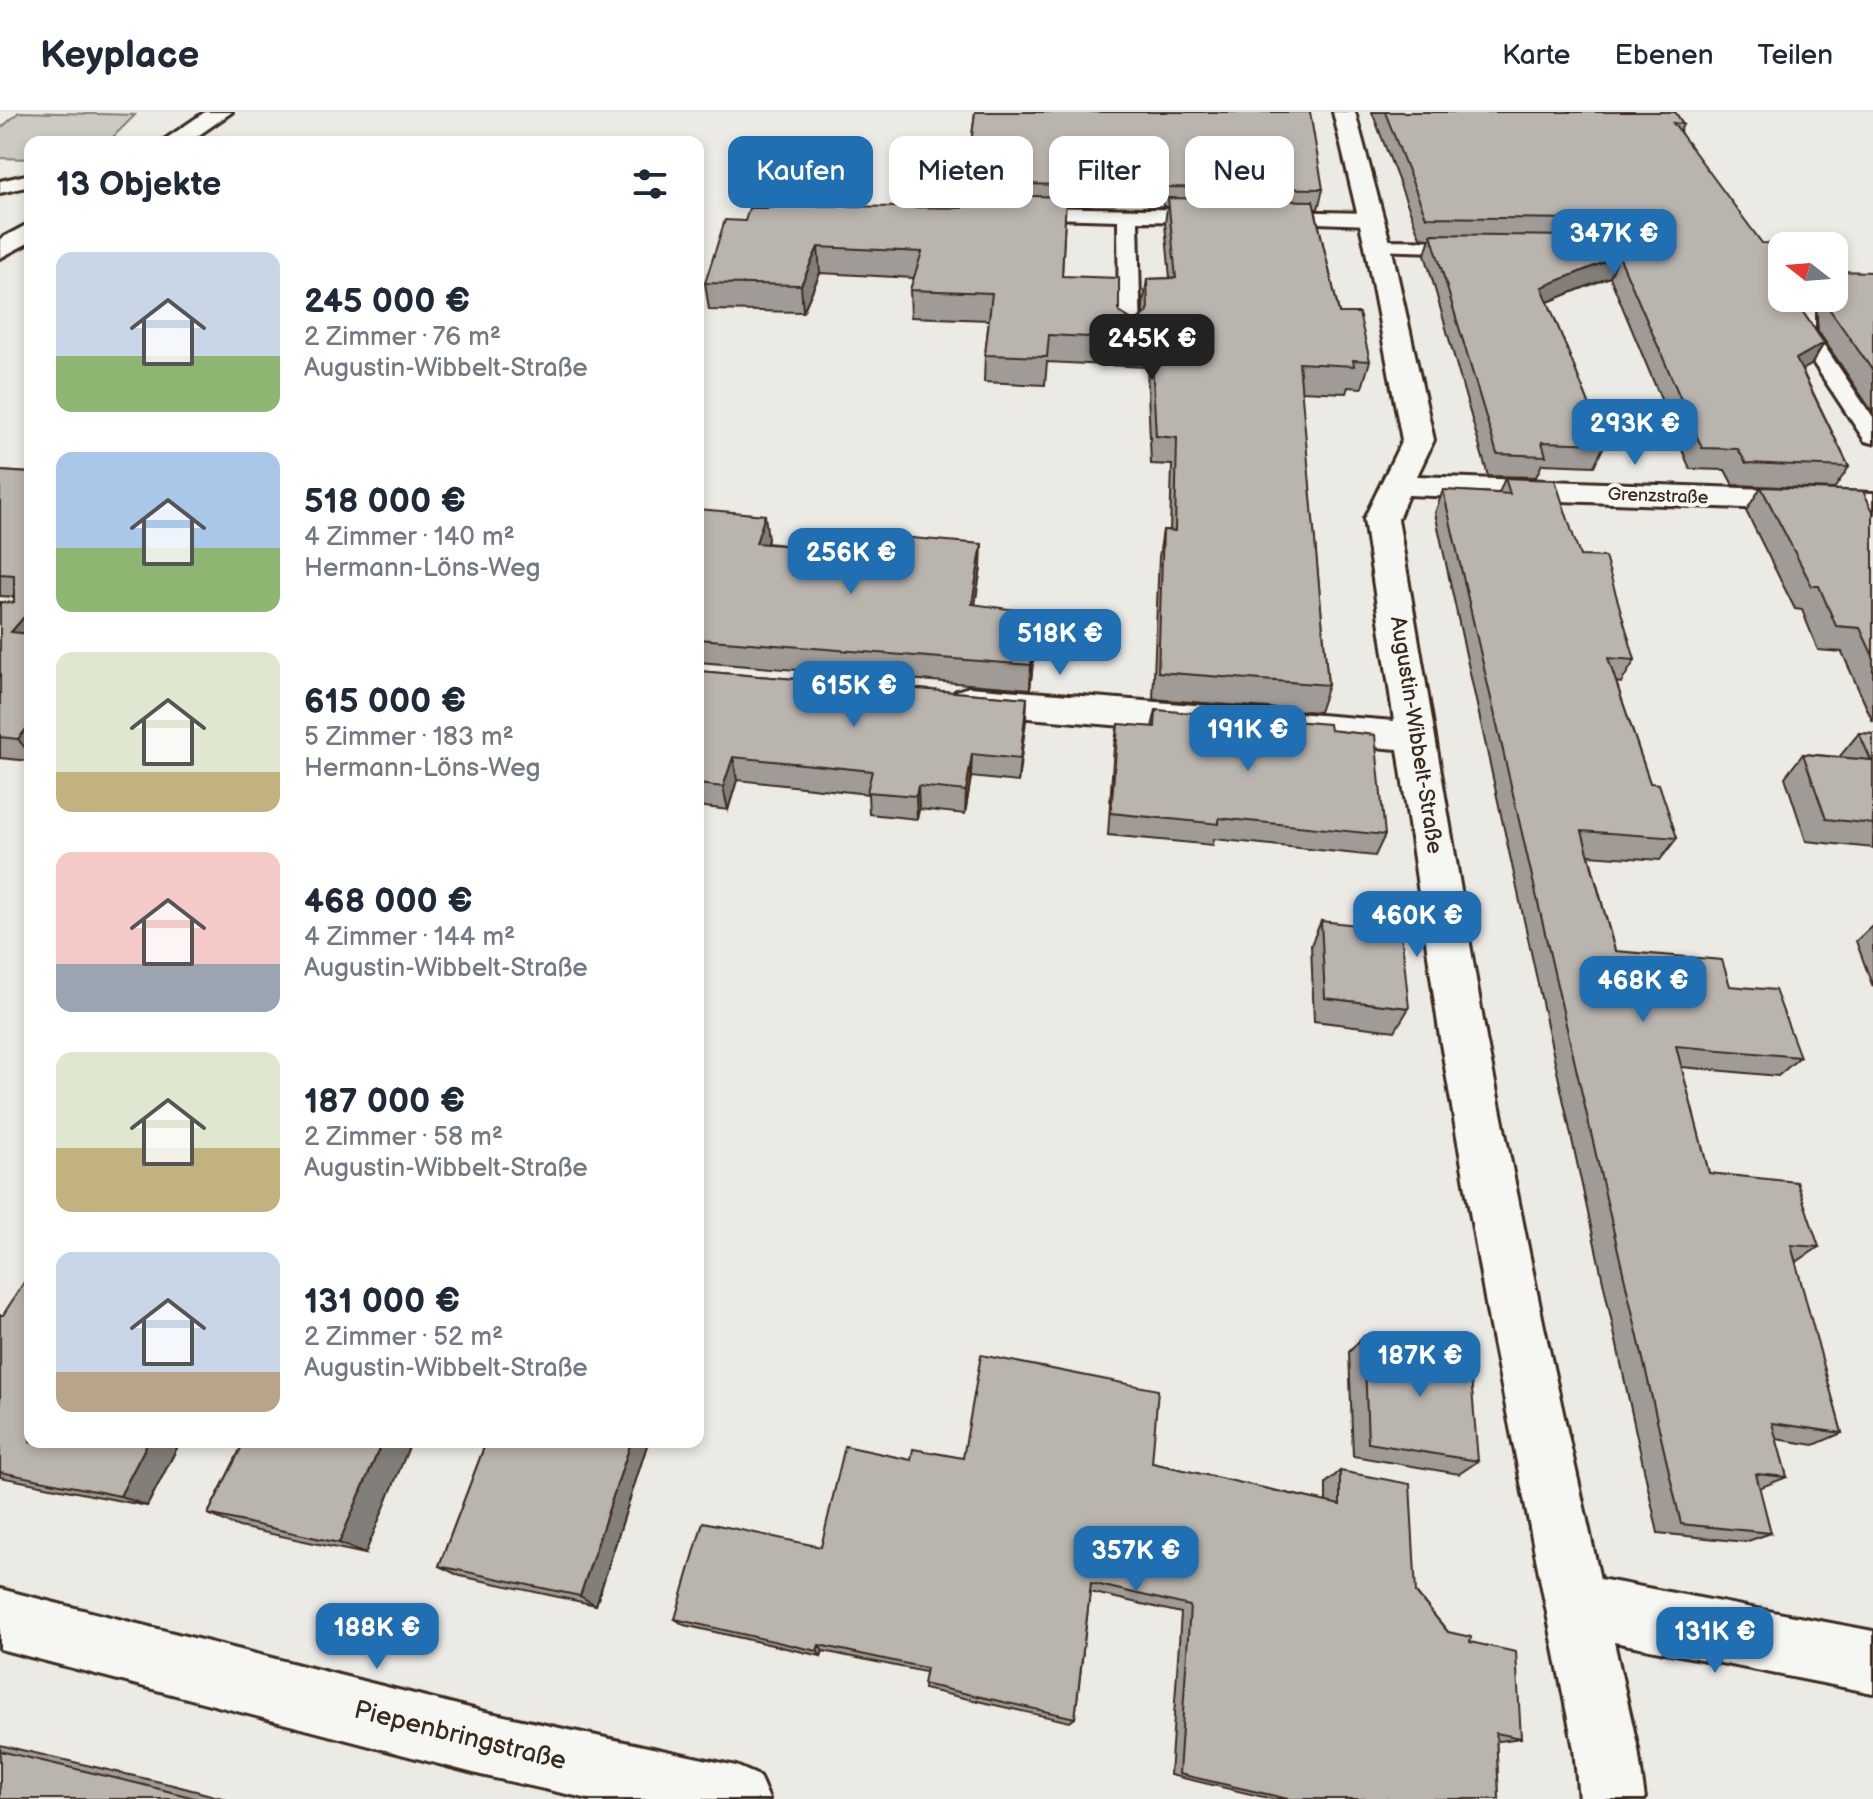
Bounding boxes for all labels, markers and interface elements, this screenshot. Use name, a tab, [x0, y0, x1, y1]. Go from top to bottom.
text: Keyplace	[40, 33, 199, 78]
text: Karte	[1502, 39, 1570, 72]
text: Ebenen	[1614, 39, 1714, 72]
text: Teilen	[1758, 39, 1833, 72]
chip: Kaufen	[728, 136, 873, 208]
chip: Mieten	[889, 136, 1033, 208]
chip: Filter	[1049, 136, 1169, 208]
chip: Neu	[1185, 136, 1294, 208]
icon: filters	[628, 162, 672, 206]
text: 13 Objekte	[56, 164, 221, 205]
pin: 347K €	[1549, 209, 1679, 277]
text: 347K €	[1569, 219, 1659, 250]
north arrow	[1768, 232, 1848, 312]
map controls	[1768, 232, 1848, 312]
text: 245 000 €	[304, 281, 470, 322]
icon: home	[120, 284, 216, 380]
pin: 245K €	[1087, 314, 1217, 382]
text: 2 Zimmer · 76 m²	[304, 322, 501, 353]
text: 245K €	[1107, 324, 1197, 355]
text: Augustin-Wibbelt-Straße	[304, 353, 588, 384]
pin: 293K €	[1570, 399, 1700, 467]
text: 293K €	[1590, 409, 1680, 440]
text: 518 000 €	[304, 481, 466, 522]
icon: home	[120, 484, 216, 580]
street label: Grenzstraße	[1607, 484, 1709, 508]
text: 4 Zimmer · 140 m²	[304, 522, 515, 553]
pin: 256K €	[786, 528, 916, 596]
text: 256K €	[806, 538, 896, 569]
text: Hermann-Löns-Weg	[304, 553, 541, 584]
pin: 518K €	[995, 609, 1125, 677]
street label: Augustin-Wibbelt-Straße	[1384, 614, 1448, 856]
text: 518K €	[1017, 619, 1103, 650]
pin: 615K €	[789, 661, 919, 729]
text: 615K €	[811, 671, 897, 702]
text: 615 000 €	[304, 681, 466, 722]
icon: home	[120, 684, 216, 780]
pin: 191K €	[1183, 705, 1313, 773]
text: 191K €	[1207, 715, 1289, 746]
text: 5 Zimmer · 183 m²	[304, 722, 514, 753]
text: Hermann-Löns-Weg	[304, 753, 541, 784]
text: 468 000 €	[304, 881, 473, 922]
icon: home	[120, 884, 216, 980]
pin: 460K €	[1352, 891, 1482, 959]
text: 460K €	[1371, 901, 1463, 932]
text: 4 Zimmer · 144 m²	[304, 922, 515, 953]
text: Augustin-Wibbelt-Straße	[304, 953, 588, 984]
pin: 468K €	[1578, 956, 1708, 1024]
text: 468K €	[1597, 966, 1689, 997]
text: 187 000 €	[304, 1081, 465, 1122]
icon: home	[120, 1084, 216, 1180]
text: 2 Zimmer · 58 m²	[304, 1122, 503, 1153]
text: Augustin-Wibbelt-Straße	[304, 1153, 588, 1184]
text: 131 000 €	[304, 1281, 460, 1322]
icon: home	[120, 1284, 216, 1380]
text: 2 Zimmer · 52 m²	[304, 1322, 503, 1353]
pin: 187K €	[1355, 1331, 1485, 1399]
text: 187K €	[1377, 1341, 1463, 1372]
text: Augustin-Wibbelt-Straße	[304, 1353, 588, 1384]
pin: 357K €	[1071, 1526, 1201, 1594]
text: 357K €	[1092, 1536, 1180, 1567]
pin: 188K €	[312, 1603, 442, 1671]
pin: 131K €	[1650, 1607, 1780, 1675]
text: 188K €	[334, 1613, 420, 1644]
text: 131K €	[1674, 1617, 1756, 1648]
street label: Piepenbringstraße	[351, 1695, 569, 1777]

